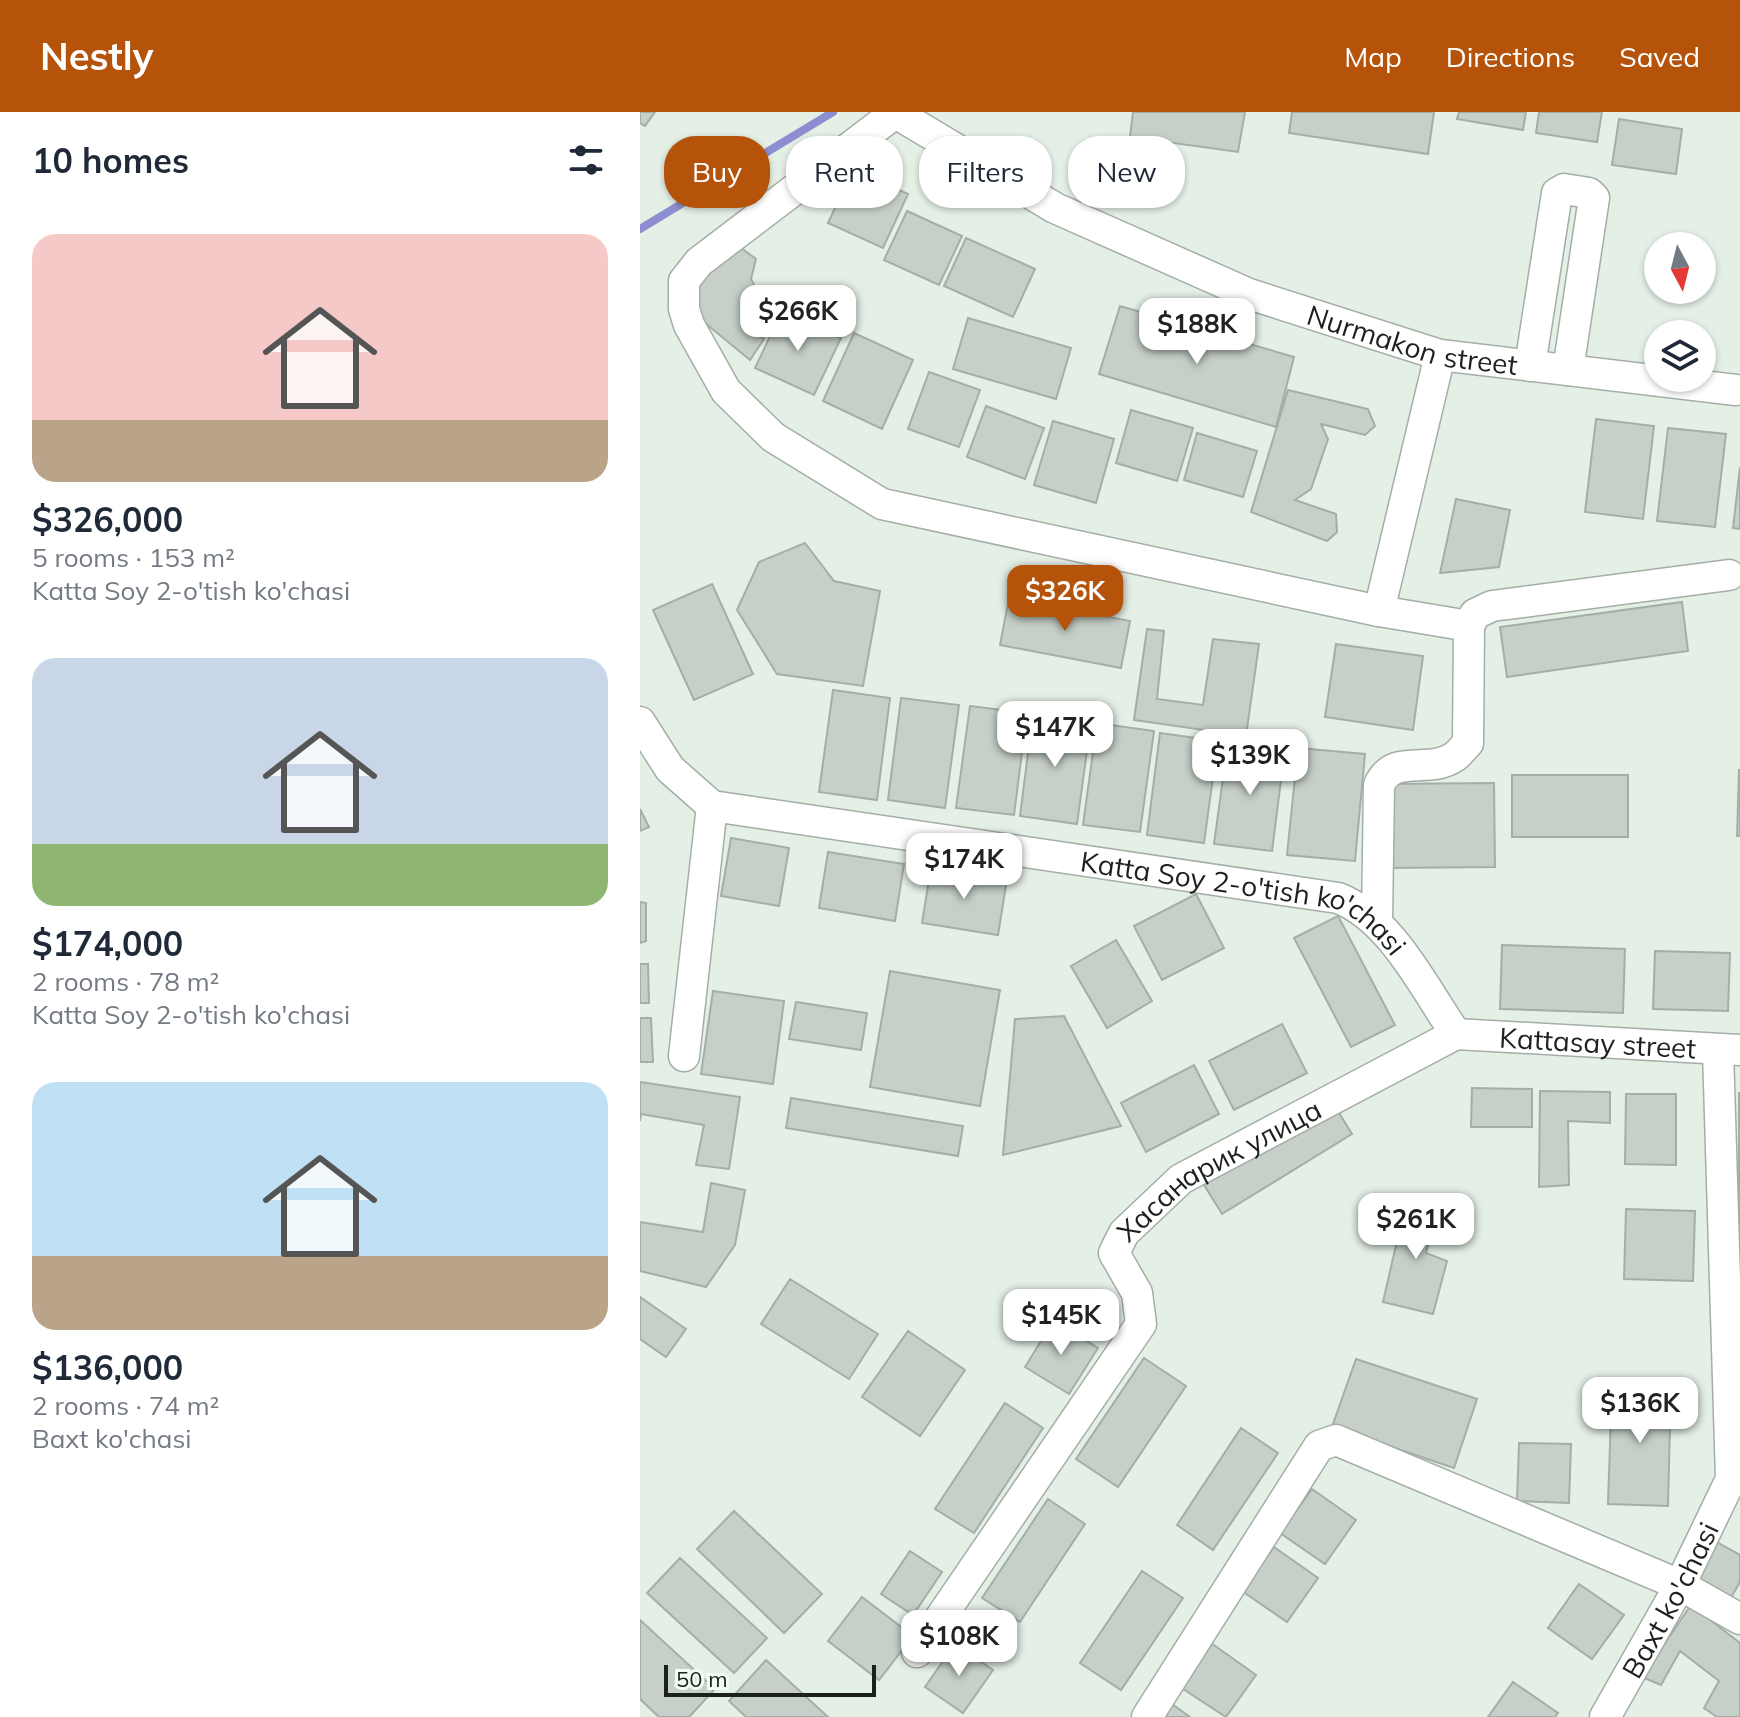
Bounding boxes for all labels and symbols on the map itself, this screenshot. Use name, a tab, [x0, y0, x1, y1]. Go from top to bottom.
north arrow	[1644, 232, 1716, 304]
pin: $266K	[742, 285, 854, 353]
street label: Nurmakon street	[1303, 296, 1520, 382]
pin: $188K	[1141, 298, 1253, 366]
pin: $326K	[1009, 565, 1121, 633]
pin: $147K	[999, 701, 1111, 769]
pin: $139K	[1194, 729, 1306, 797]
pin: $174K	[908, 833, 1020, 901]
street label: Katta Soy 2-o'tish ko'chasi	[1078, 843, 1414, 961]
street label: Kattasay street	[1498, 1019, 1697, 1065]
street label: Хасанарик улица	[1109, 1091, 1327, 1248]
pin: $261K	[1360, 1193, 1472, 1261]
pin: $145K	[1005, 1289, 1117, 1357]
pin: $136K	[1584, 1377, 1696, 1445]
street label: Baxt ko'chasi	[1614, 1516, 1725, 1684]
pin: $108K	[903, 1610, 1015, 1678]
scale bar	[664, 1661, 876, 1697]

